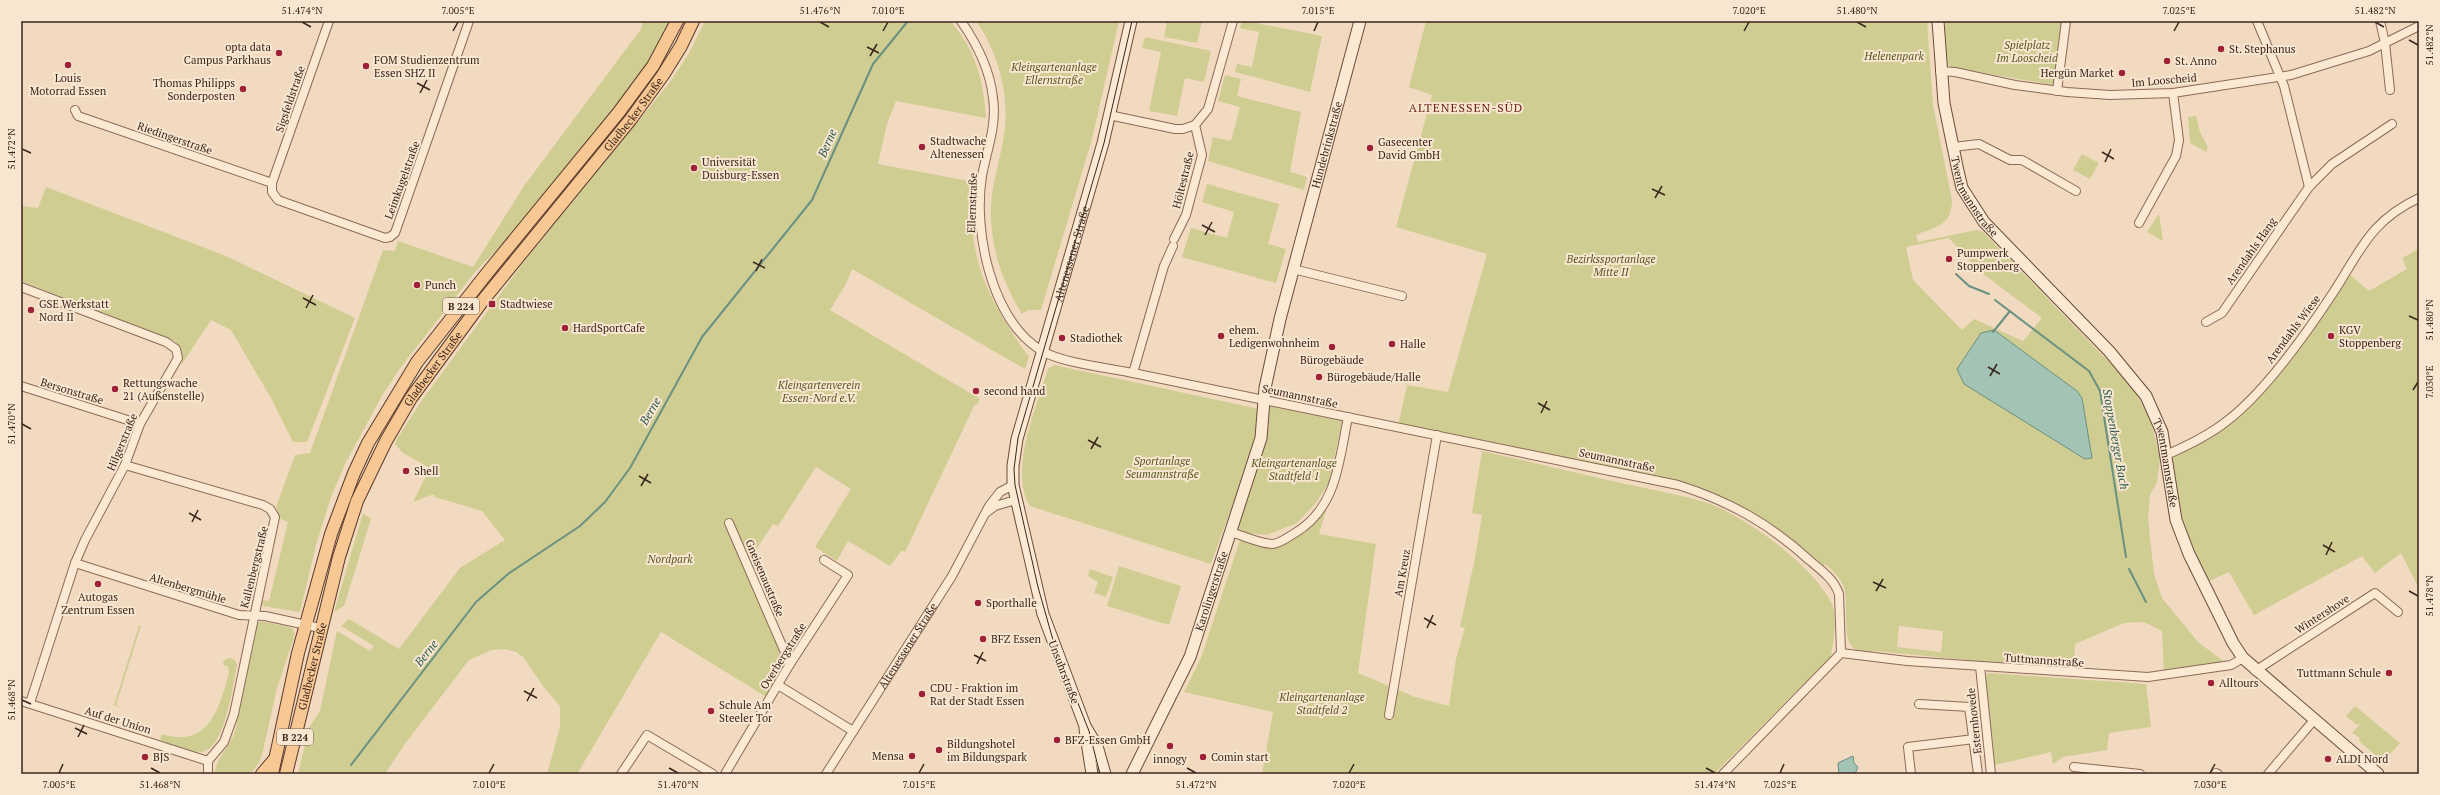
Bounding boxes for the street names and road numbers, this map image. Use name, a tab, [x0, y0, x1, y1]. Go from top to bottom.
street label: Sigsfeldstraße	[272, 63, 308, 134]
street label: Im Looscheid	[2131, 70, 2197, 90]
street label: Gladbecker Straße	[600, 74, 666, 154]
street label: Hundebrinkstraße	[1308, 99, 1345, 190]
street label: Riedingerstraße	[136, 119, 215, 158]
street label: Leimkugelstraße	[381, 139, 423, 221]
street label: Höltestraße	[1169, 150, 1197, 210]
street label: Twentmannstraße	[1948, 155, 2002, 240]
street label: Ellernstraße	[964, 172, 980, 233]
street label: Altenessener Straße	[1051, 204, 1092, 303]
street label: Arendahls Hang	[2223, 215, 2279, 287]
street label: Arendahls Wiese	[2263, 292, 2324, 366]
road number: B 224	[443, 298, 479, 314]
street label: Gladbecker Straße	[401, 328, 465, 409]
street label: Bersonstraße	[39, 375, 106, 407]
street label: Seumannstraße	[1261, 381, 1340, 411]
street label: Hilgerstraße	[104, 411, 141, 473]
street label: Twentmannstraße	[2150, 416, 2181, 509]
street label: Seumannstraße	[1578, 445, 1657, 475]
street label: Kallenbergstraße	[237, 524, 271, 609]
street label: Gneisenaustraße	[742, 537, 788, 619]
street label: Am Kreuz	[1391, 548, 1413, 598]
street label: Karolingerstraße	[1192, 549, 1231, 633]
street label: Altenbergmühle	[148, 570, 229, 606]
street label: Wintershove	[2292, 591, 2352, 637]
street label: Altenessener Straße	[875, 600, 940, 691]
street label: Overbergstraße	[757, 620, 809, 692]
street label: Gladbecker Straße	[295, 621, 330, 711]
street label: Unsuhrstraße	[1045, 638, 1083, 706]
street label: Tuttmannstraße	[2003, 650, 2085, 670]
street label: Esternhovede	[1964, 687, 1984, 755]
street label: Auf der Union	[83, 703, 153, 737]
road number: B 224	[277, 729, 313, 745]

